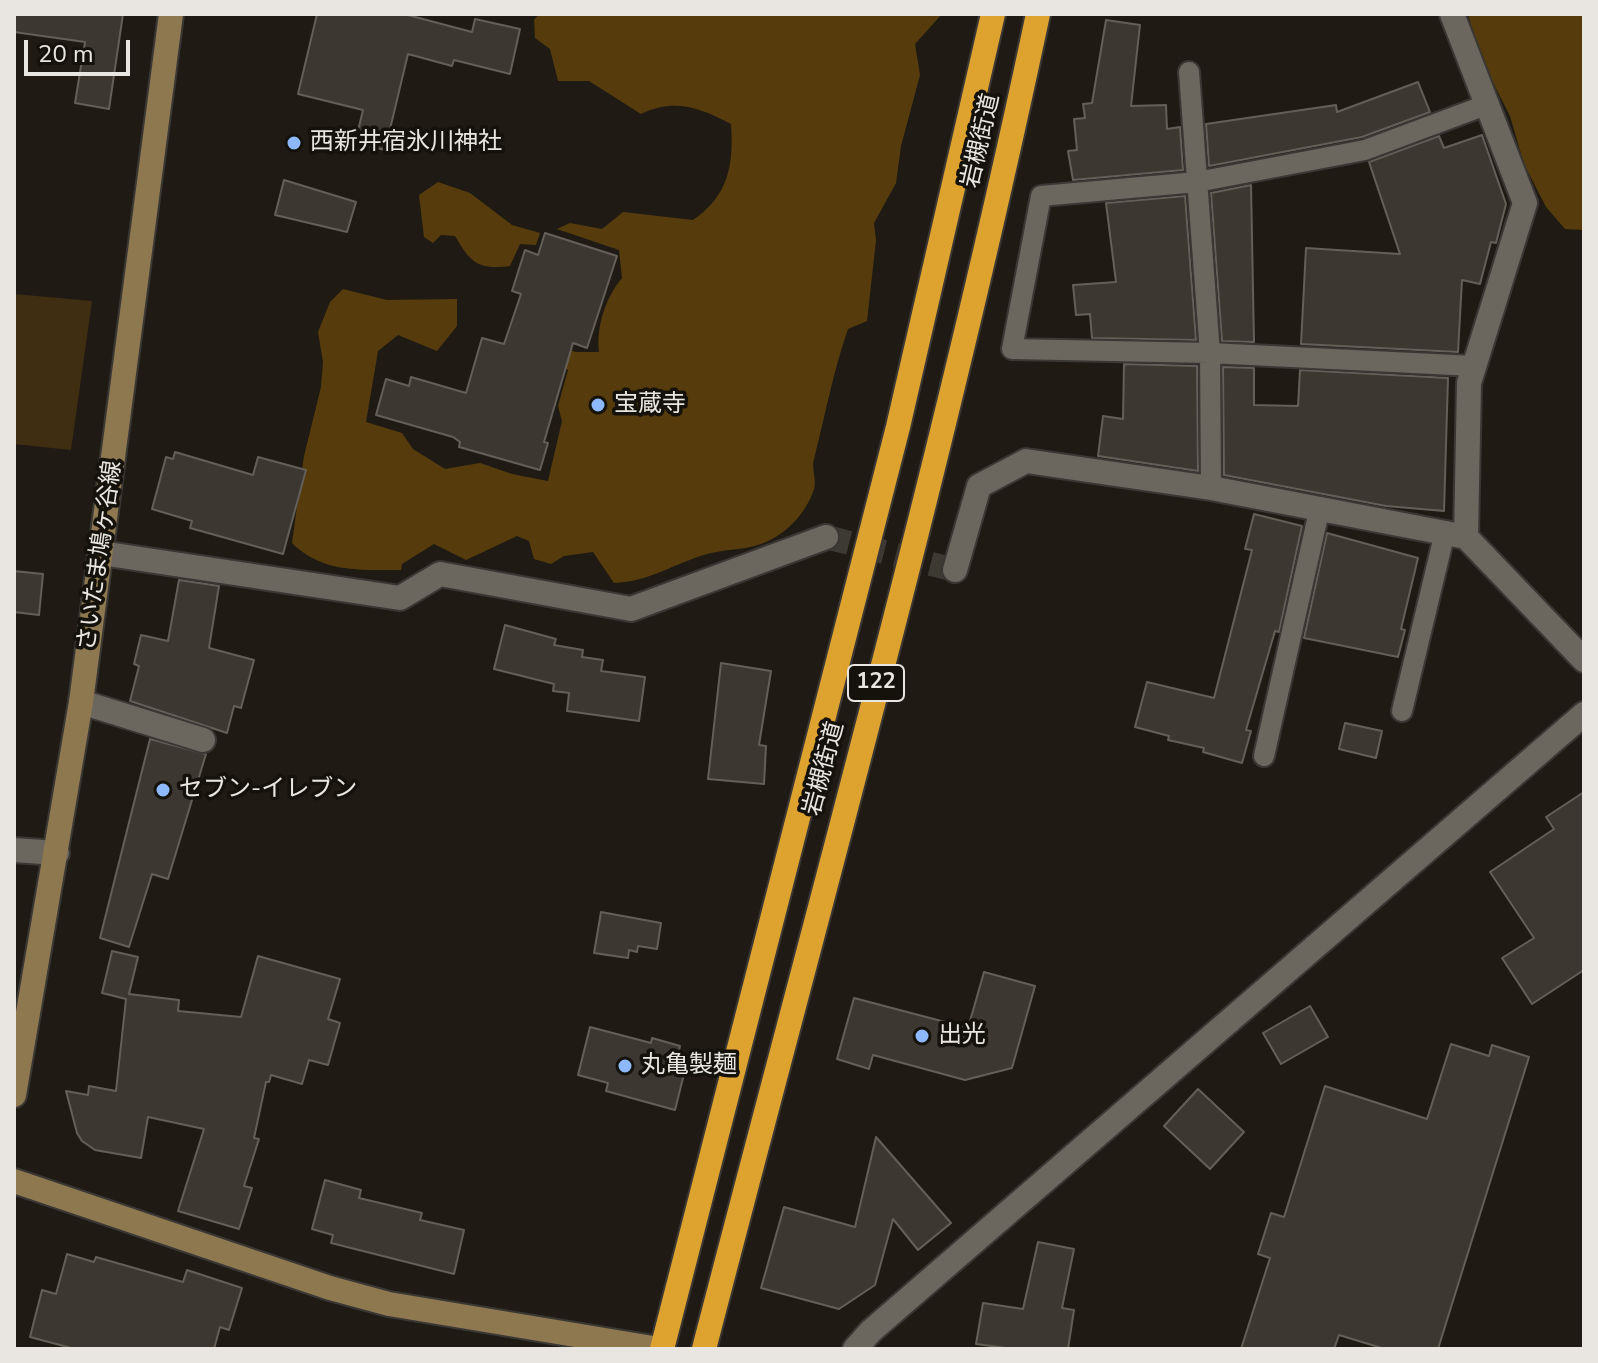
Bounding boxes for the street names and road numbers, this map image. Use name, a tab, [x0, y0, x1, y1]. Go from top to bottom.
street label: 岩槻街道	[957, 91, 1007, 191]
street label: さいたま鳩ヶ谷線	[73, 459, 129, 653]
road number: 122	[848, 665, 904, 701]
street label: 岩槻街道	[799, 719, 851, 819]

